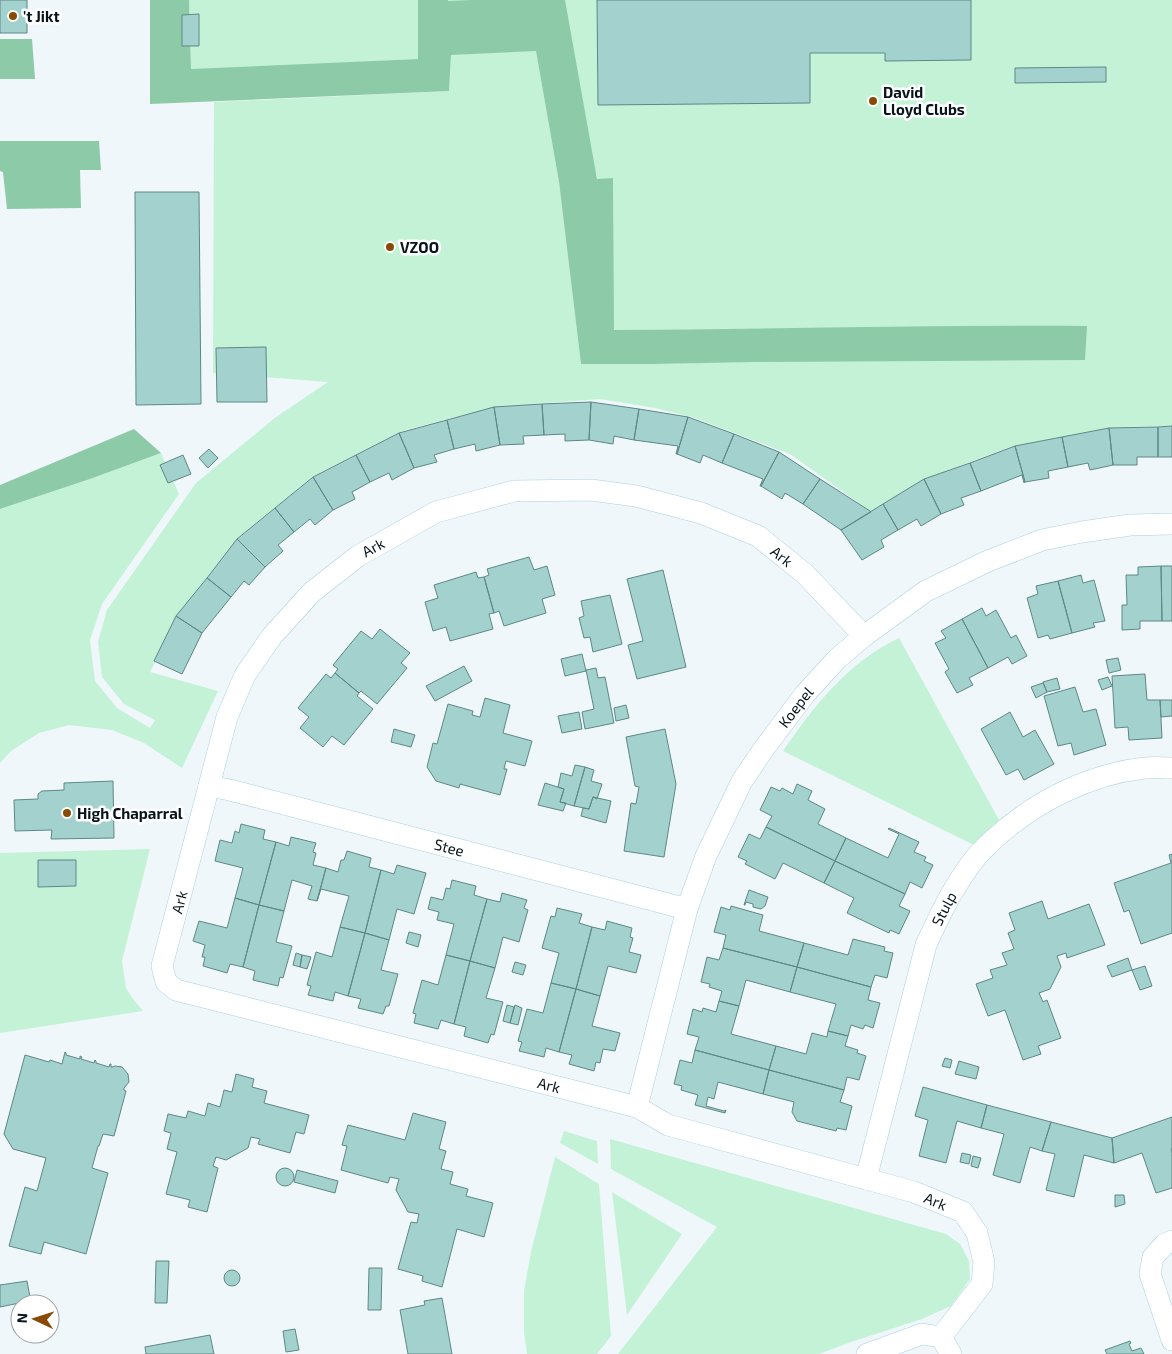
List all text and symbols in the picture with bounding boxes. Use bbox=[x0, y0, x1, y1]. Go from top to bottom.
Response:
place label: 't Jikt bbox=[23, 7, 60, 25]
marker: 't Jikt bbox=[7, 10, 19, 22]
place label: David Lloyd Clubs bbox=[883, 83, 965, 119]
marker: David Lloyd Clubs bbox=[867, 95, 879, 107]
place label: VZOO bbox=[400, 238, 439, 256]
marker: VZOO bbox=[384, 241, 396, 253]
street label: Ark bbox=[359, 533, 388, 560]
street label: Ark bbox=[767, 542, 797, 570]
street label: Koepel bbox=[774, 682, 817, 731]
place label: High Chaparral bbox=[77, 804, 183, 822]
marker: High Chaparral bbox=[61, 807, 73, 819]
street label: Stee bbox=[432, 835, 466, 860]
street label: Ark bbox=[167, 888, 191, 915]
street label: Stulp bbox=[927, 888, 960, 928]
street label: Ark bbox=[536, 1073, 563, 1096]
street label: Ark bbox=[922, 1188, 950, 1214]
north arrow bbox=[10, 1294, 60, 1344]
text: N bbox=[13, 1312, 30, 1324]

